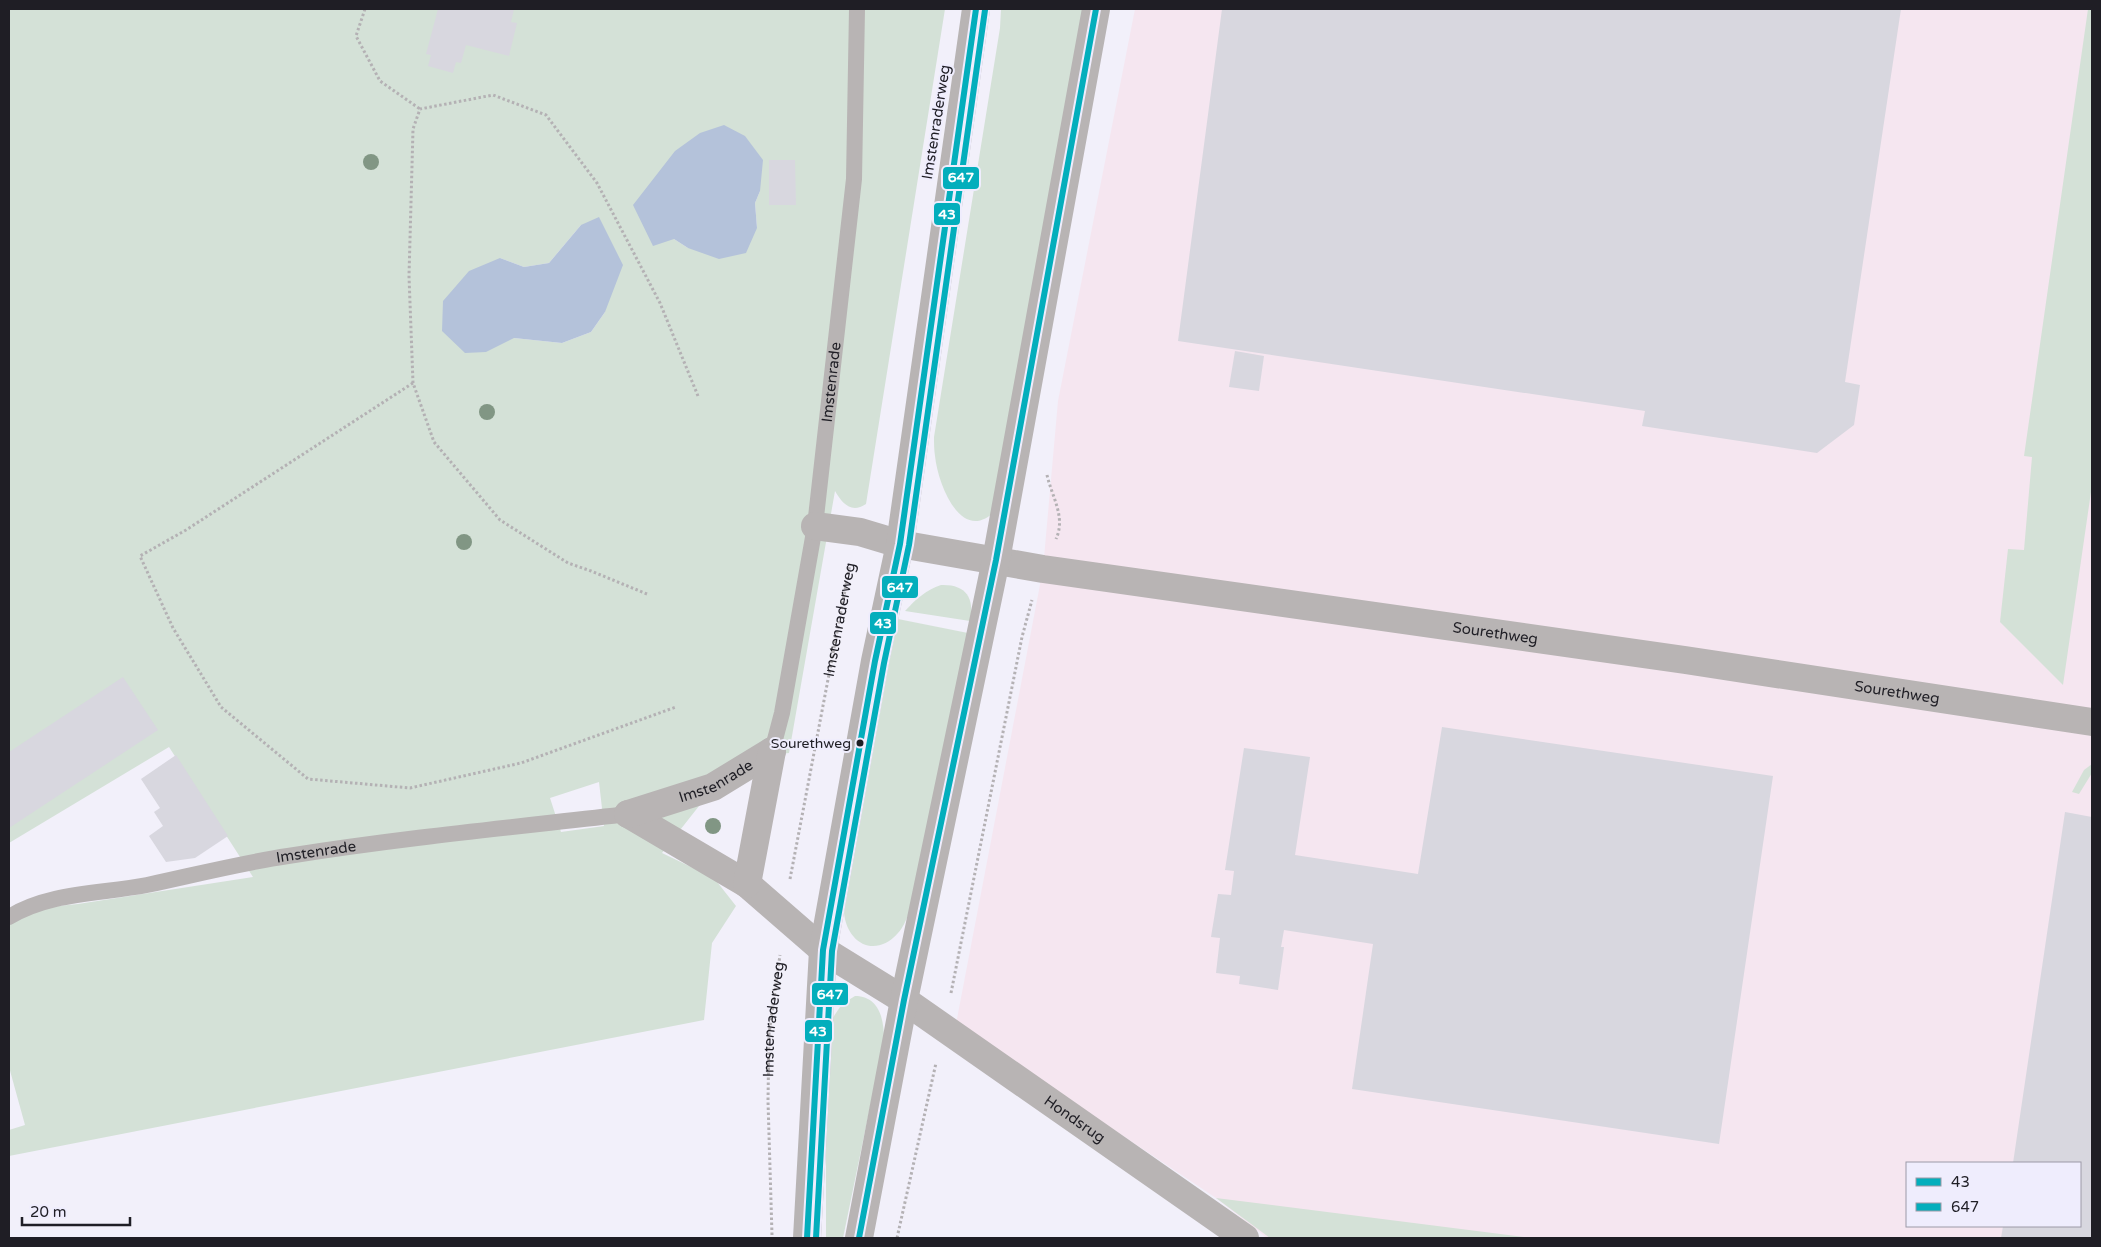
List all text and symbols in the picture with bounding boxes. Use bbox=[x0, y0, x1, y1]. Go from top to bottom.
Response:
street label: Imstenraderweg bbox=[918, 63, 954, 181]
line badge: 647 bbox=[942, 166, 980, 190]
text: 647 bbox=[948, 169, 974, 186]
line badge: 43 bbox=[933, 202, 961, 226]
text: 43 bbox=[938, 206, 956, 223]
street label: Imstenrade bbox=[818, 341, 845, 423]
street label: Imstenraderweg bbox=[820, 561, 859, 678]
line badge: 647 bbox=[881, 575, 919, 599]
text: 647 bbox=[887, 579, 913, 596]
line badge: 43 bbox=[869, 611, 897, 635]
text: 43 bbox=[874, 615, 892, 632]
street label: Sourethweg bbox=[1451, 618, 1539, 648]
street label: Sourethweg bbox=[1853, 677, 1941, 708]
place label: Sourethweg bbox=[771, 735, 851, 752]
marker: Sourethweg bbox=[855, 738, 865, 748]
street label: Imstenrade bbox=[677, 756, 756, 806]
street label: Imstenrade bbox=[275, 837, 357, 867]
street label: Imstenraderweg bbox=[759, 961, 788, 1077]
line badge: 647 bbox=[811, 982, 849, 1006]
text: 647 bbox=[817, 986, 843, 1003]
line badge: 43 bbox=[804, 1019, 833, 1043]
text: 43 bbox=[809, 1023, 827, 1040]
street label: Hondsrug bbox=[1041, 1092, 1109, 1147]
legend bbox=[1906, 1162, 2081, 1227]
text: 43 bbox=[1951, 1173, 1970, 1191]
scale bar bbox=[22, 1194, 130, 1226]
text: 647 bbox=[1951, 1198, 1979, 1216]
text: 20 m bbox=[30, 1203, 67, 1221]

